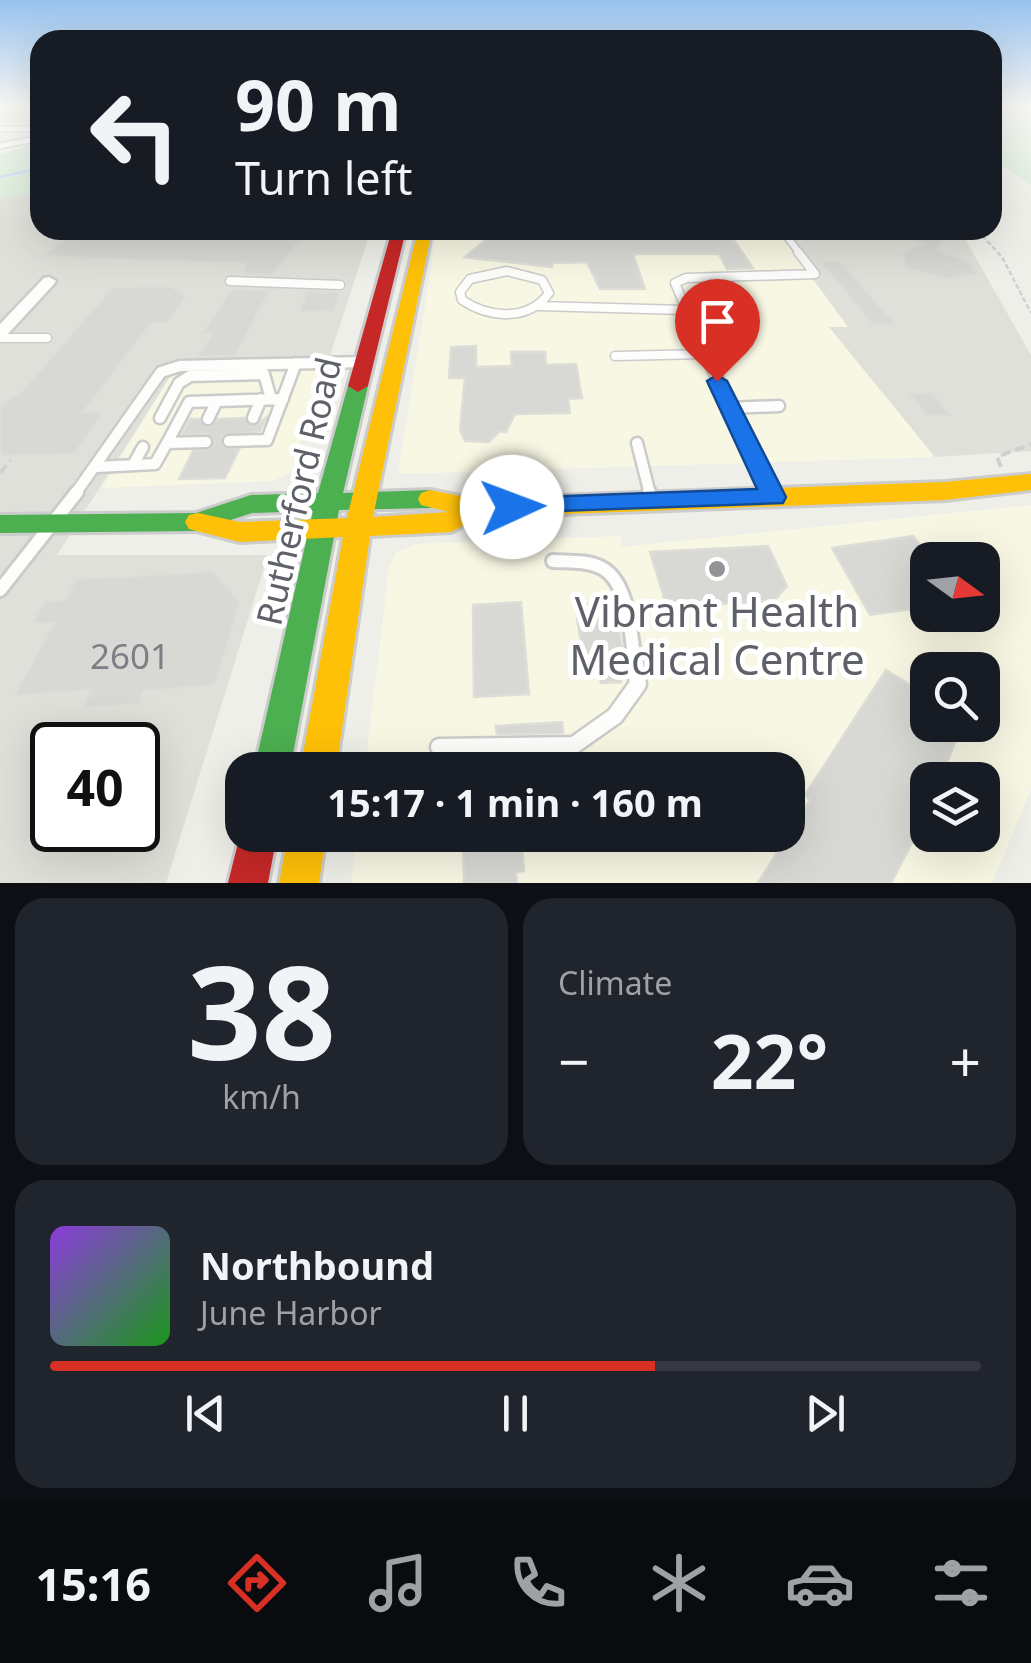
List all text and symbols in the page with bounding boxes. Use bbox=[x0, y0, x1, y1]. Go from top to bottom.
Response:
text: 90 m bbox=[235, 56, 402, 152]
icon: left bbox=[70, 70, 200, 200]
text: Turn left bbox=[235, 147, 412, 208]
pin bbox=[675, 279, 760, 382]
icon: arrive bbox=[690, 294, 745, 349]
street label: Rutherford Road bbox=[244, 352, 352, 630]
position arrow bbox=[460, 455, 564, 559]
north arrow bbox=[910, 542, 1000, 632]
map controls bbox=[910, 542, 1000, 852]
marker: Vibrant Health Medical Centre bbox=[706, 558, 728, 580]
place label: Vibrant Health Medical Centre bbox=[569, 582, 865, 687]
house number: 2601 bbox=[90, 632, 170, 679]
button: search bbox=[910, 652, 1000, 742]
speed limit sign: 40 bbox=[30, 722, 160, 852]
button: layers bbox=[910, 762, 1000, 852]
text: 15:17 · 1 min · 160 m bbox=[327, 776, 703, 828]
text: 38 bbox=[187, 921, 336, 1098]
text: Climate bbox=[558, 961, 672, 1004]
text: 22° bbox=[711, 1009, 828, 1111]
text: − bbox=[558, 1023, 589, 1098]
text: + bbox=[950, 1023, 981, 1098]
text: km/h bbox=[222, 1075, 301, 1118]
text: Northbound bbox=[200, 1239, 434, 1291]
text: June Harbor bbox=[200, 1291, 382, 1334]
icon: previous bbox=[178, 1386, 233, 1441]
icon: pause bbox=[488, 1386, 543, 1441]
icon: next bbox=[798, 1386, 853, 1441]
icon: directions bbox=[222, 1548, 292, 1618]
icon: music bbox=[363, 1548, 433, 1618]
icon: phone bbox=[503, 1548, 573, 1618]
icon: climate bbox=[644, 1548, 714, 1618]
icon: car bbox=[785, 1548, 855, 1618]
icon: filters bbox=[926, 1548, 996, 1618]
text: 15:16 bbox=[35, 1553, 151, 1614]

